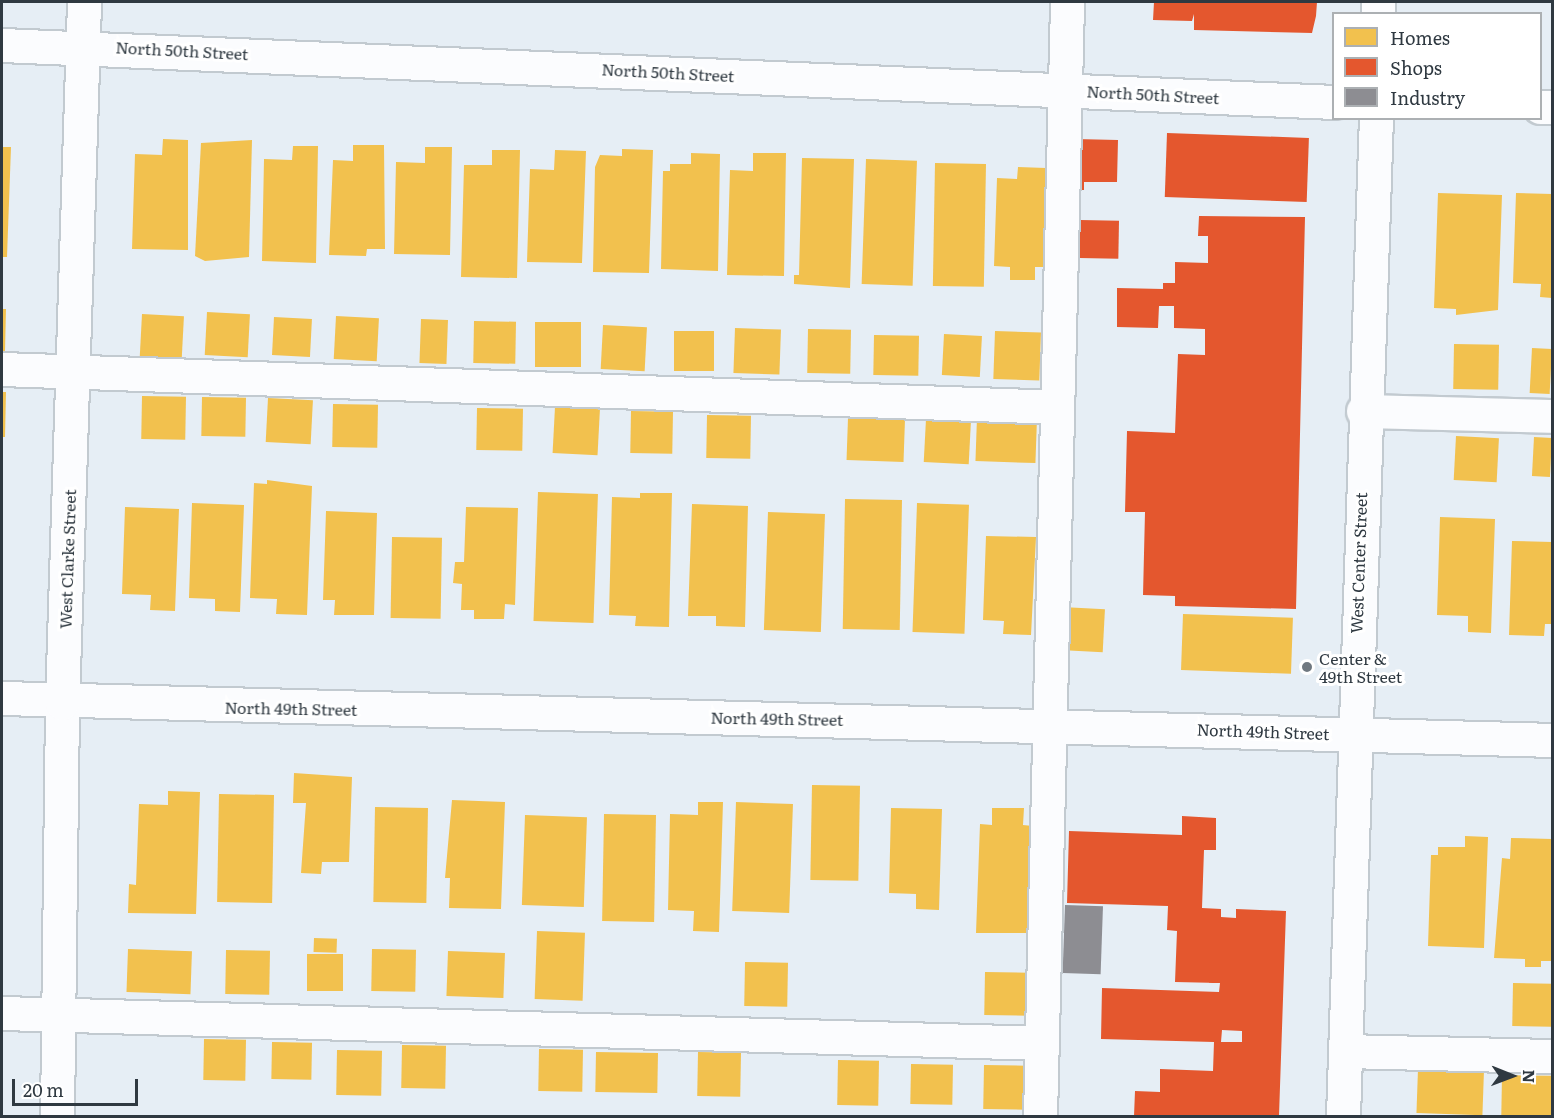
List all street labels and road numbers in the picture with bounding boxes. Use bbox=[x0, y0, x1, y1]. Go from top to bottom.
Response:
street label: North 50th Street bbox=[115, 37, 249, 63]
street label: North 50th Street bbox=[601, 59, 735, 85]
street label: North 50th Street bbox=[1086, 81, 1220, 107]
street label: West Clarke Street bbox=[55, 489, 79, 629]
street label: West Center Street bbox=[1346, 492, 1370, 634]
street label: North 49th Street bbox=[224, 697, 358, 719]
street label: North 49th Street bbox=[710, 707, 844, 729]
street label: North 49th Street bbox=[1196, 719, 1330, 743]

